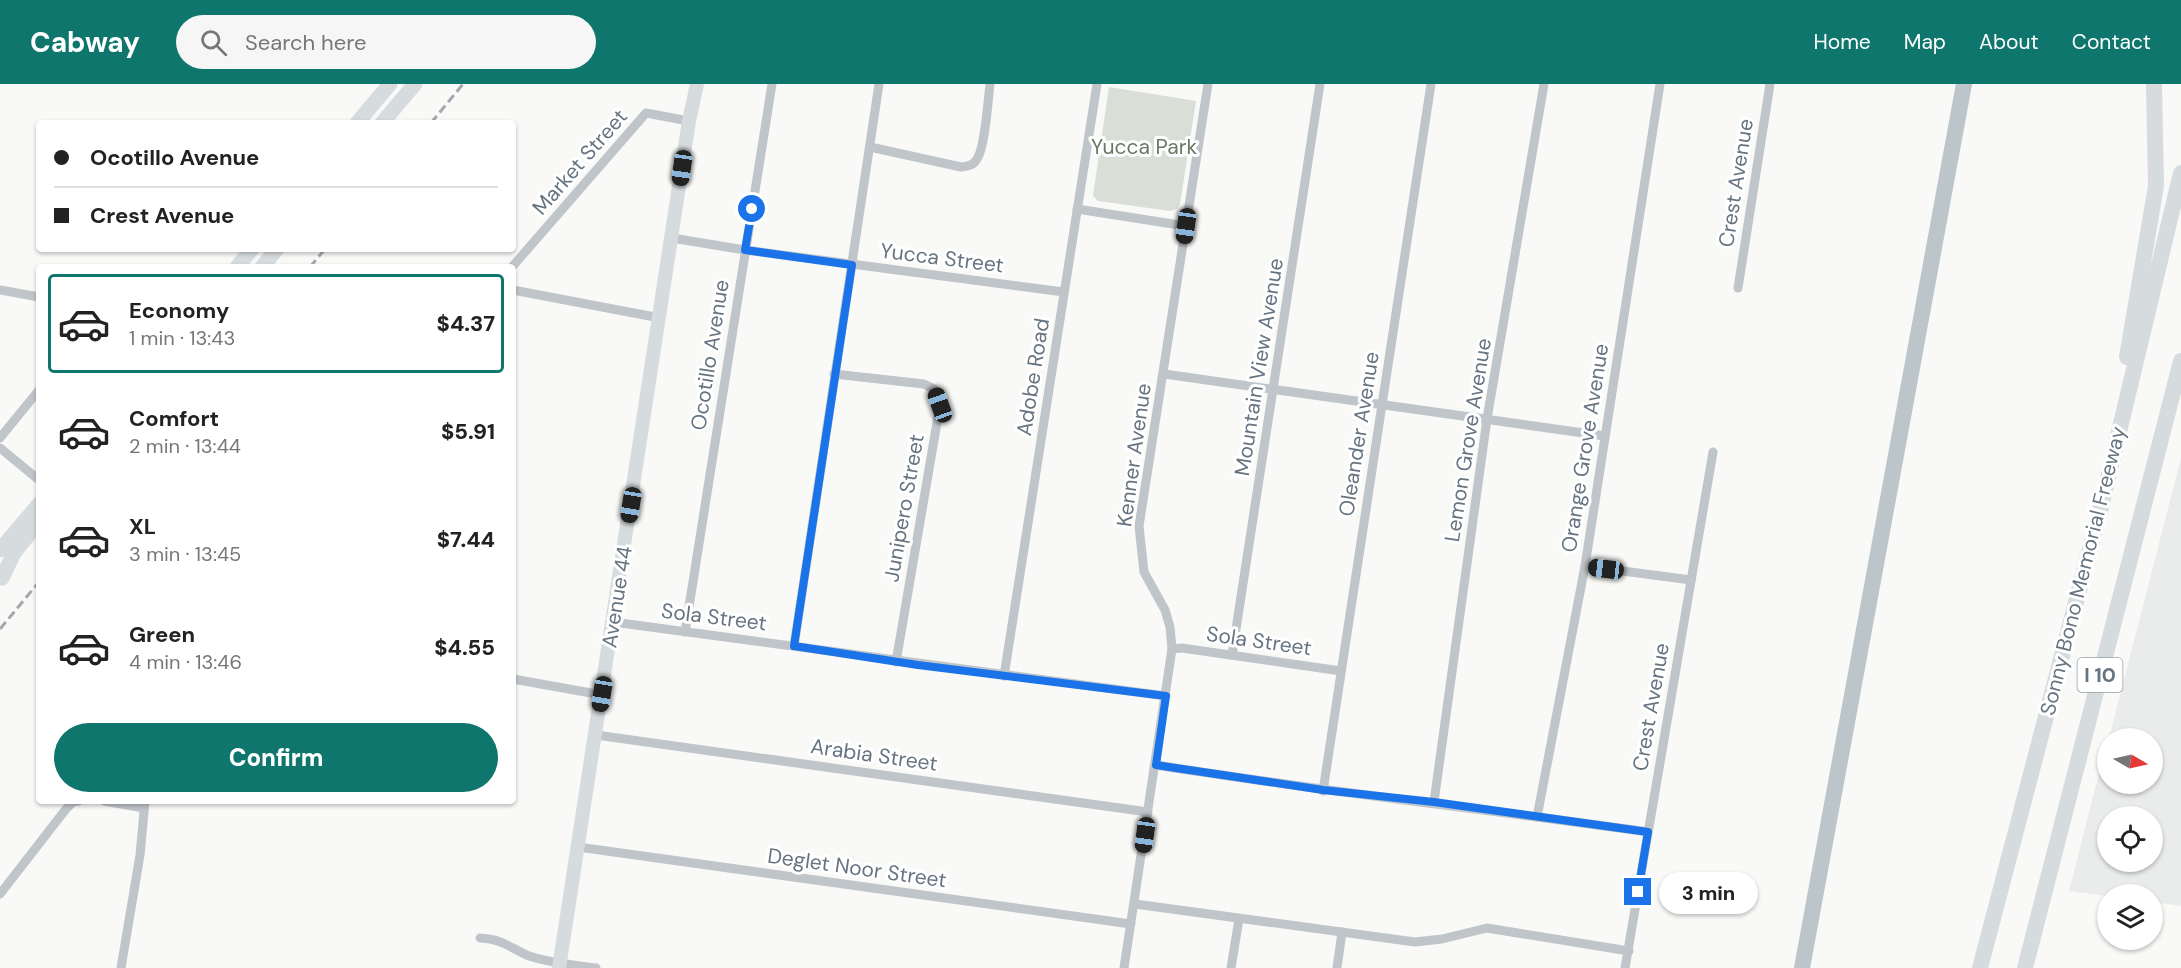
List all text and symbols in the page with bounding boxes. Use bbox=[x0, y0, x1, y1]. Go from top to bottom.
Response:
search box bbox=[176, 15, 596, 69]
text: Cabway bbox=[30, 24, 140, 61]
icon: search bbox=[197, 26, 230, 59]
text: Search here bbox=[245, 28, 366, 57]
text: Home bbox=[1813, 28, 1871, 56]
text: Map bbox=[1904, 28, 1946, 56]
text: About bbox=[1979, 28, 2039, 56]
text: Contact bbox=[2072, 28, 2151, 56]
street label: Market Street bbox=[526, 103, 634, 221]
street label: Crest Avenue bbox=[1712, 117, 1760, 249]
park label: Yucca Park bbox=[1091, 133, 1197, 161]
text: Ocotillo Avenue bbox=[90, 143, 259, 172]
car bbox=[671, 149, 693, 187]
route start bbox=[738, 195, 765, 222]
text: Crest Avenue bbox=[90, 201, 234, 230]
car bbox=[1175, 207, 1197, 245]
street label: Yucca Street bbox=[879, 237, 1005, 279]
street label: Mountain View Avenue bbox=[1228, 256, 1290, 478]
street label: Ocotillo Avenue bbox=[684, 278, 736, 432]
text: Economy bbox=[129, 296, 229, 325]
icon: car bbox=[57, 297, 111, 351]
text: $4.37 bbox=[437, 309, 495, 338]
street label: Adobe Road bbox=[1010, 316, 1056, 438]
text: 1 min · 13:43 bbox=[129, 325, 235, 351]
street label: Lemon Grove Avenue bbox=[1438, 336, 1498, 544]
street label: Orange Grove Avenue bbox=[1555, 342, 1615, 554]
street label: Oleander Avenue bbox=[1332, 350, 1386, 518]
street label: Kenner Avenue bbox=[1110, 382, 1158, 528]
car bbox=[925, 385, 955, 425]
text: Comfort bbox=[129, 404, 219, 433]
icon: car bbox=[57, 405, 111, 459]
text: $5.91 bbox=[441, 417, 495, 446]
street label: Sonny Bono Memorial Freeway bbox=[2034, 423, 2133, 718]
street label: Junipero Street bbox=[877, 432, 931, 584]
text: 2 min · 13:44 bbox=[129, 433, 241, 459]
car bbox=[619, 486, 643, 524]
text: XL bbox=[129, 512, 156, 541]
icon: car bbox=[57, 513, 111, 567]
text: $7.44 bbox=[437, 525, 495, 554]
text: 3 min · 13:45 bbox=[129, 541, 241, 567]
street label: Avenue 44 bbox=[595, 544, 639, 650]
car bbox=[1587, 558, 1625, 580]
street label: Sola Street bbox=[660, 597, 768, 637]
text: Green bbox=[129, 620, 195, 649]
street label: Sola Street bbox=[1205, 620, 1313, 662]
icon: car bbox=[57, 621, 111, 675]
text: $4.55 bbox=[434, 633, 495, 662]
street label: Crest Avenue bbox=[1626, 641, 1676, 773]
text: 4 min · 13:46 bbox=[129, 649, 242, 675]
road number: I 10 bbox=[2078, 658, 2122, 692]
car bbox=[590, 675, 614, 713]
button: Confirm bbox=[54, 723, 498, 792]
north arrow bbox=[2097, 728, 2163, 794]
map controls bbox=[2097, 728, 2163, 950]
street label: Arabia Street bbox=[809, 732, 939, 778]
button: locate bbox=[2097, 806, 2163, 872]
car bbox=[1134, 816, 1156, 854]
street label: Deglet Noor Street bbox=[766, 842, 948, 894]
callout: 3 min bbox=[1659, 871, 1758, 913]
route end bbox=[1624, 878, 1651, 905]
text: 3 min bbox=[1682, 880, 1735, 906]
button: layers bbox=[2097, 884, 2163, 950]

